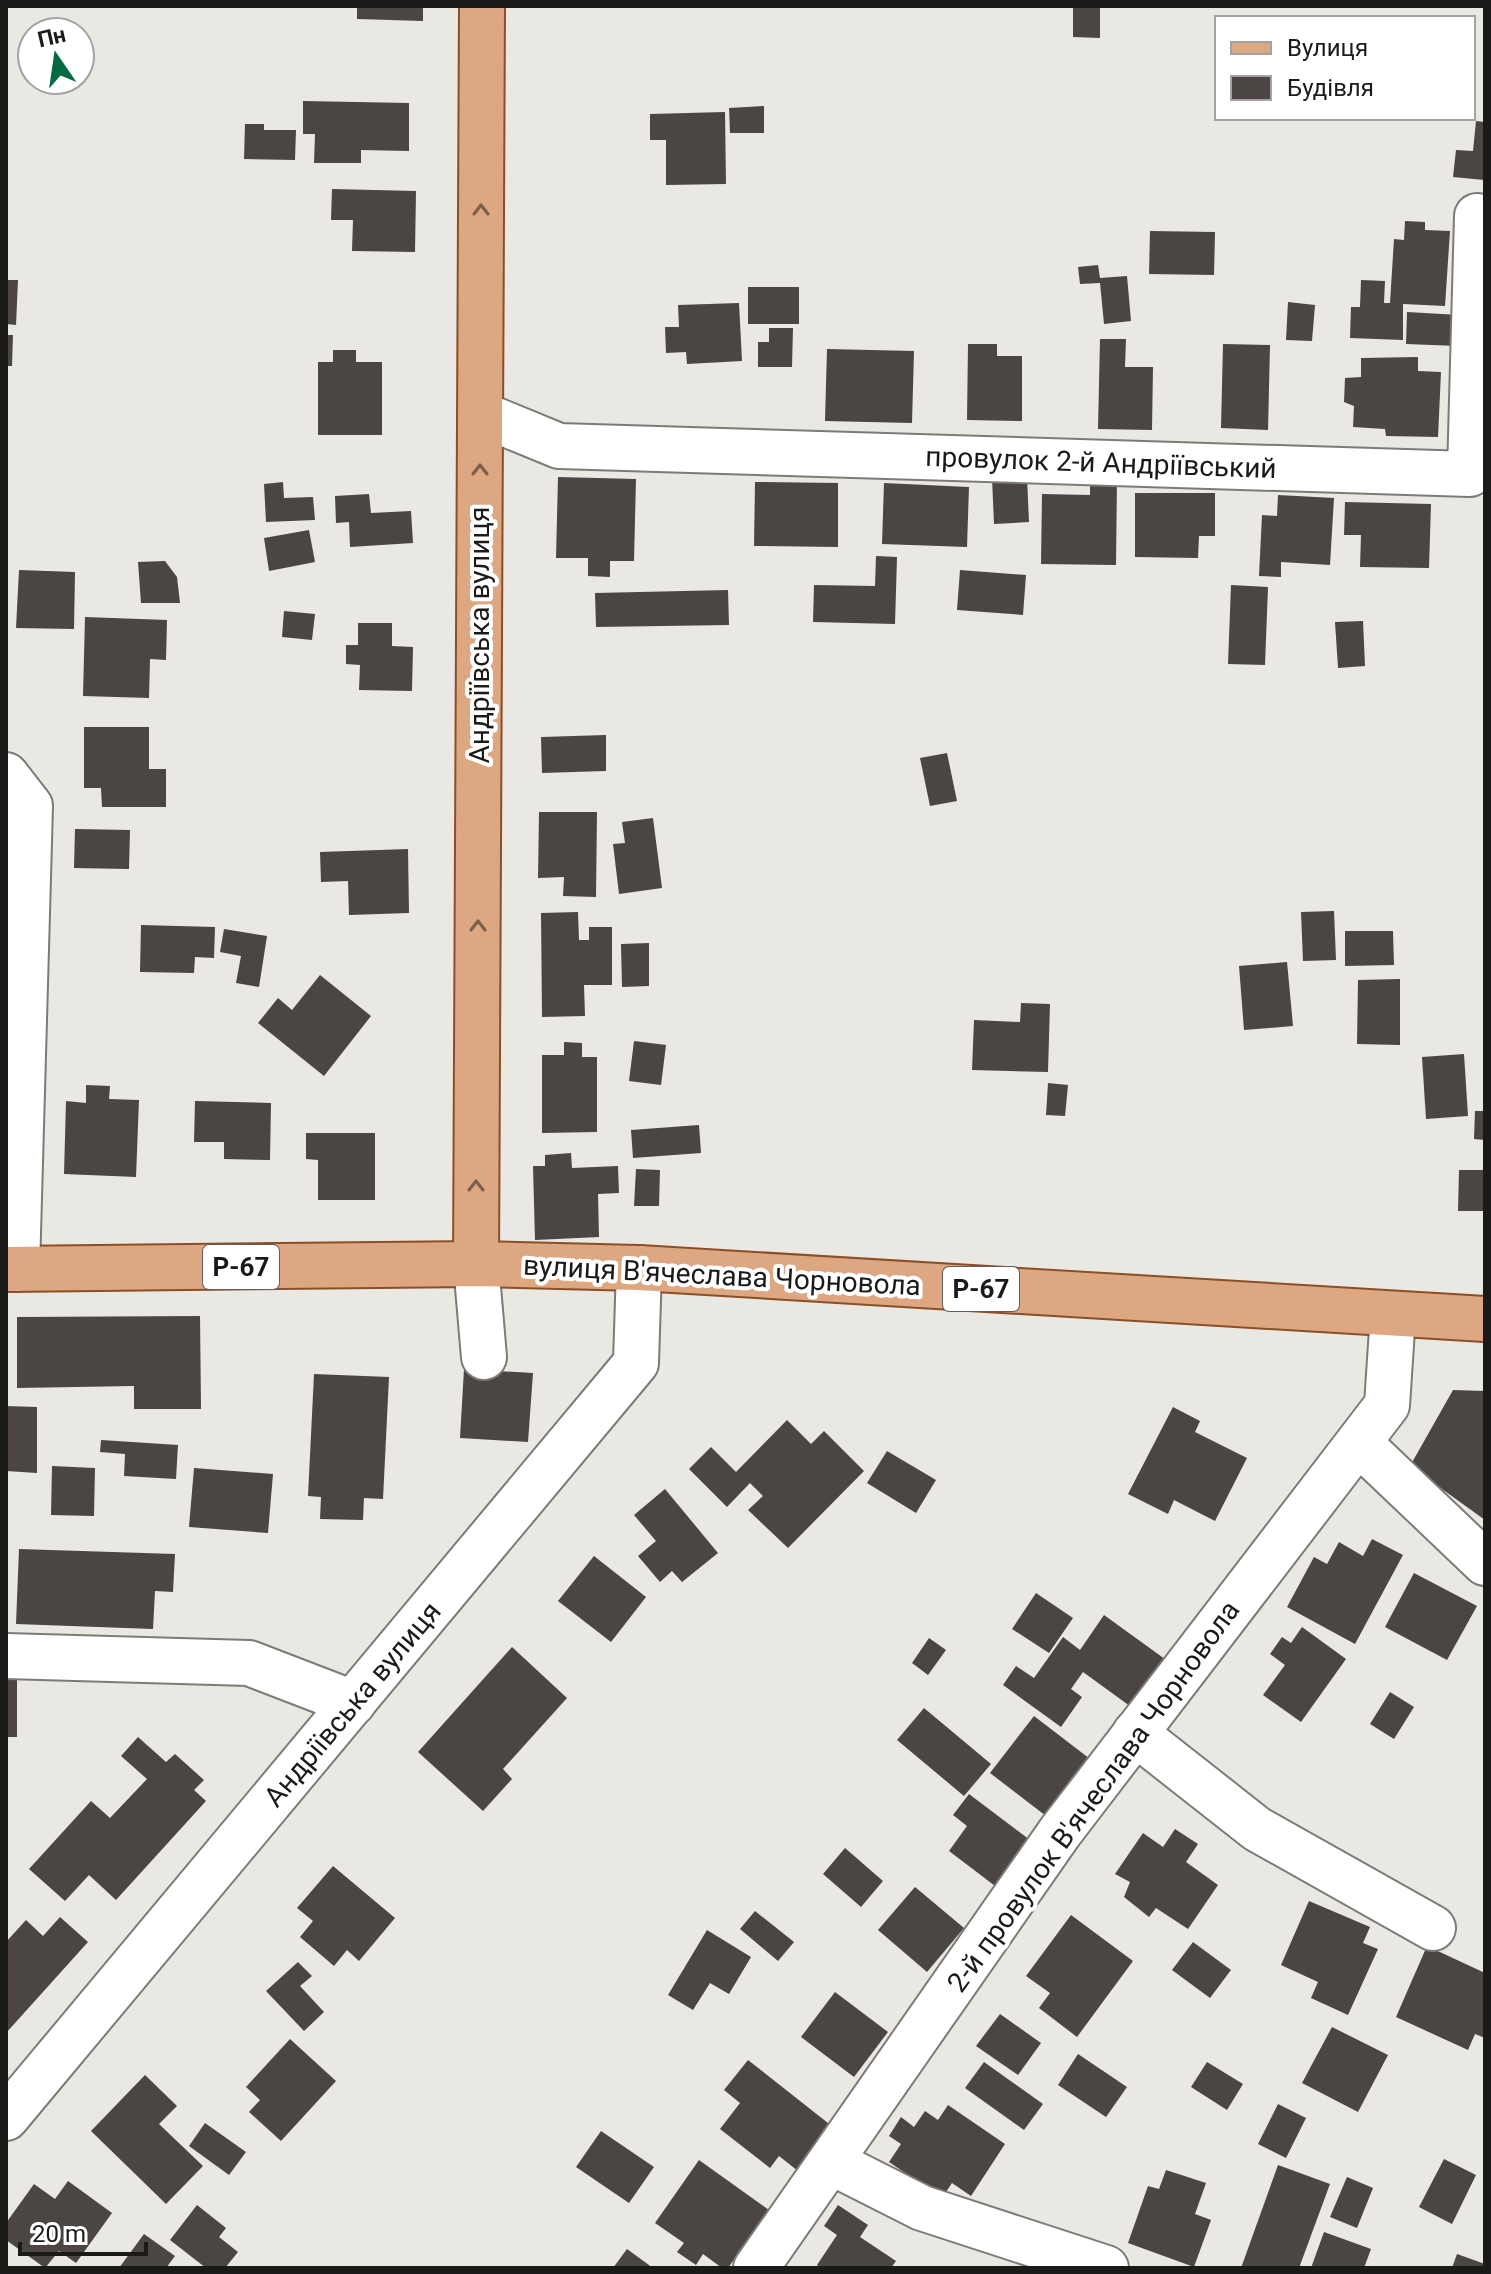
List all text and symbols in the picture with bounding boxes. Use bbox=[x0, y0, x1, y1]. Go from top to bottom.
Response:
north arrow bbox=[16, 16, 96, 96]
legend bbox=[1215, 16, 1475, 120]
text: Пн bbox=[35, 22, 68, 52]
text: Вулиця bbox=[1287, 34, 1368, 62]
text: Будівля bbox=[1287, 74, 1374, 102]
one-way arrow bbox=[472, 203, 490, 216]
street label: провулок 2-й Андріївський bbox=[925, 440, 1277, 485]
one-way arrow bbox=[472, 463, 489, 476]
street label: Андріївська вулиця bbox=[463, 507, 496, 763]
one-way arrow bbox=[469, 919, 487, 932]
one-way arrow bbox=[467, 1179, 485, 1192]
road number: Р-67 bbox=[203, 1245, 279, 1289]
street label: вулиця В'ячеслава Чорновола bbox=[522, 1249, 922, 1302]
road number: Р-67 bbox=[943, 1267, 1019, 1311]
street label: 2-й провулок В'ячеслава Чорновола bbox=[940, 1594, 1246, 1998]
street label: Андріївська вулиця bbox=[257, 1595, 448, 1813]
scale bar bbox=[20, 2206, 146, 2256]
text: 20 m bbox=[32, 2220, 86, 2248]

